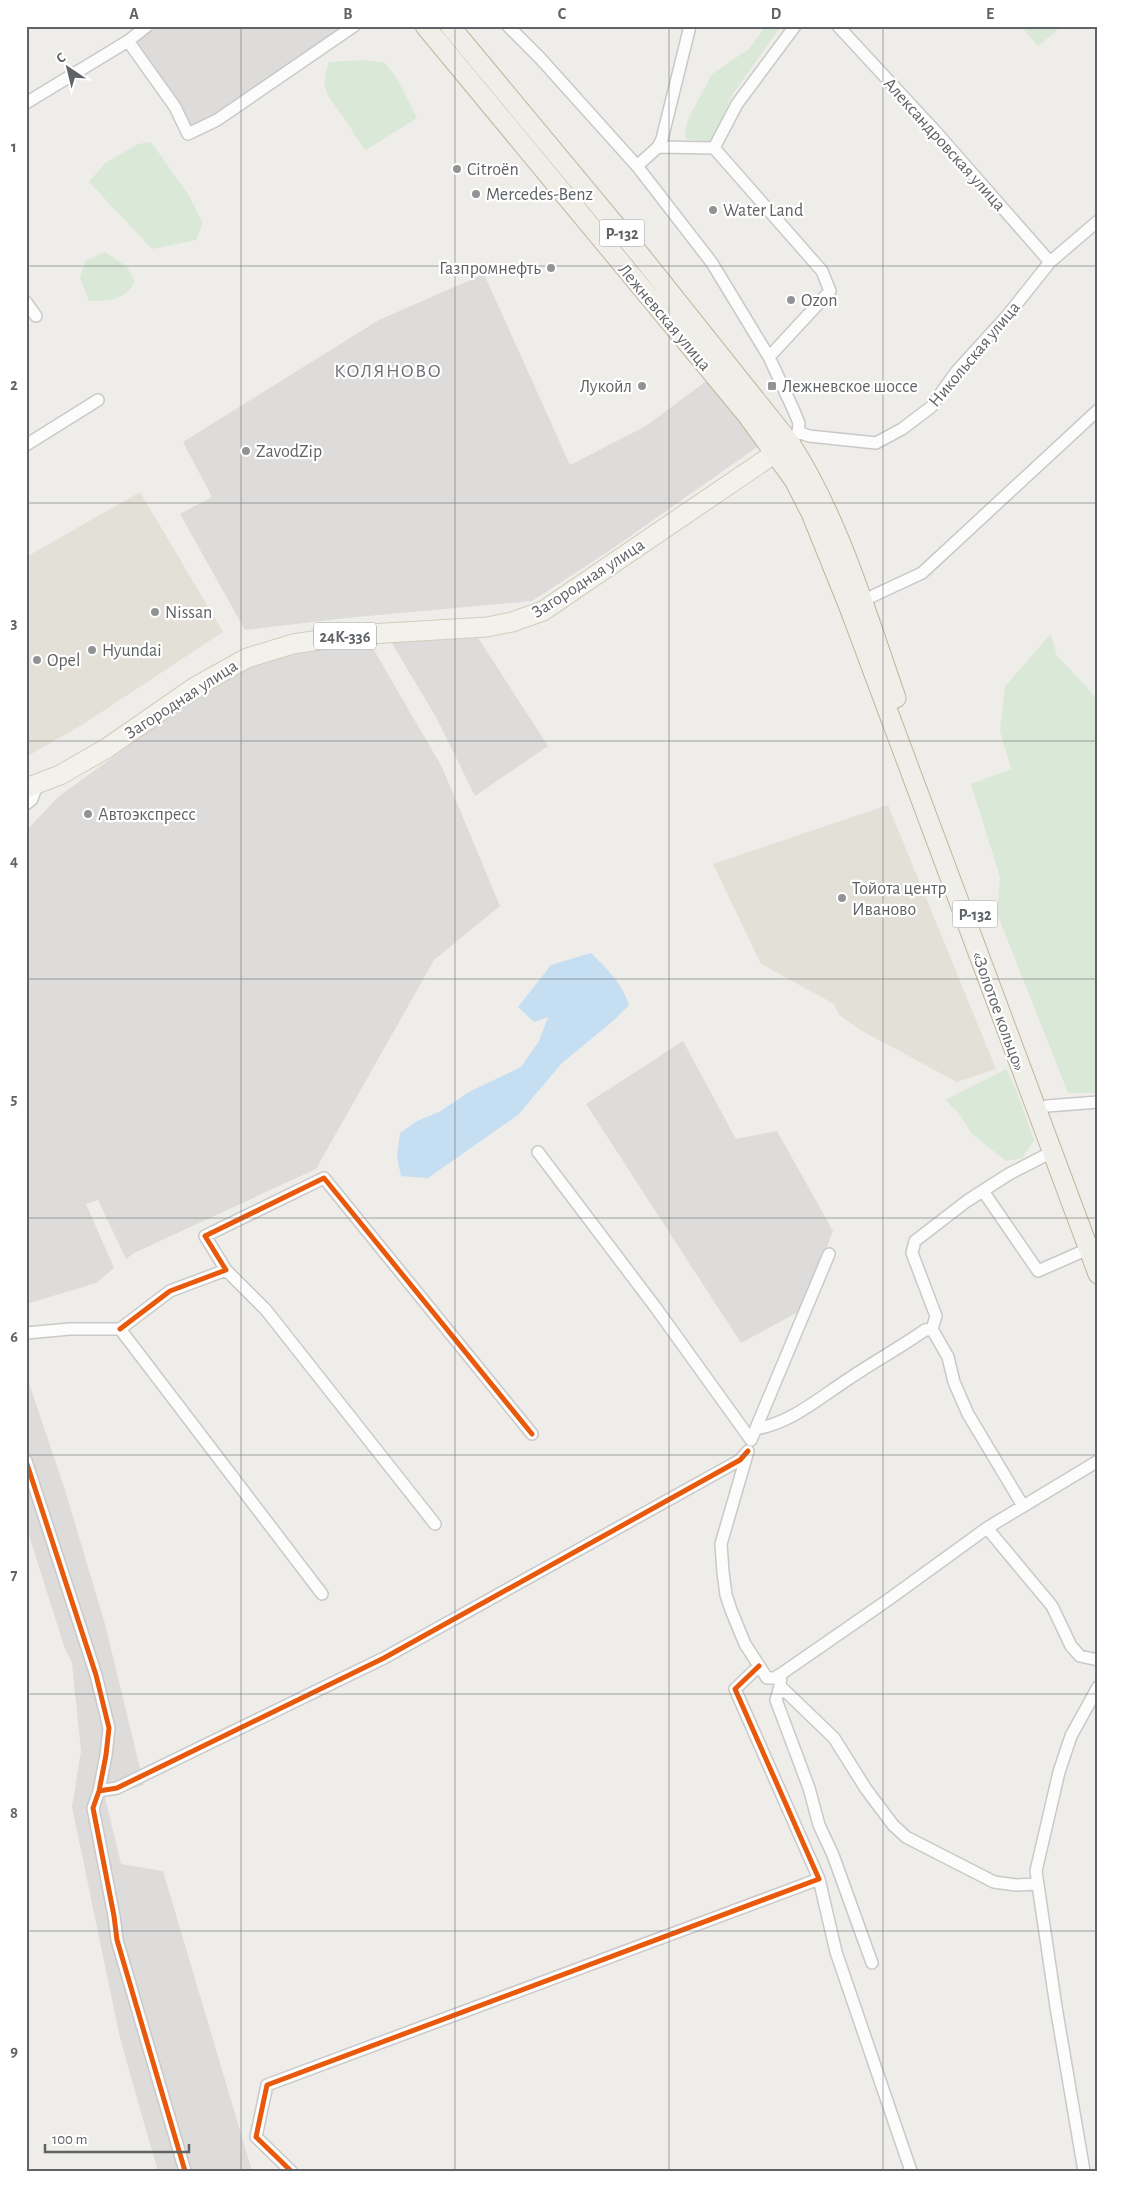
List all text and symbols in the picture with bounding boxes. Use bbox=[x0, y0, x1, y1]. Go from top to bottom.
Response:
text: A bbox=[129, 6, 139, 22]
text: B bbox=[343, 6, 353, 22]
text: C bbox=[558, 6, 567, 22]
text: D bbox=[771, 6, 782, 22]
text: E bbox=[986, 6, 994, 22]
north arrow bbox=[42, 42, 92, 92]
text: С bbox=[54, 50, 69, 66]
street label: Александровская улица bbox=[880, 75, 1009, 215]
text: 1 bbox=[11, 139, 17, 155]
place label: Citroën bbox=[467, 161, 519, 179]
marker: Citroën bbox=[451, 163, 463, 175]
place label: Mercedes-Benz bbox=[486, 186, 593, 204]
marker: Mercedes-Benz bbox=[470, 188, 482, 200]
place label: Water Land bbox=[723, 202, 803, 220]
marker: Water Land bbox=[707, 204, 719, 216]
road number: Р-132 bbox=[600, 220, 644, 247]
place label: Газпромнефть bbox=[439, 260, 541, 278]
street label: Лежневская улица bbox=[614, 261, 714, 375]
marker: Газпромнефть bbox=[545, 262, 557, 274]
place label: Ozon bbox=[801, 292, 838, 310]
marker: Ozon bbox=[785, 294, 797, 306]
street label: Никольская улица bbox=[926, 298, 1024, 411]
district label: КОЛЯНОВО bbox=[334, 361, 442, 381]
text: 2 bbox=[10, 377, 18, 393]
place label: Лукойл bbox=[580, 378, 632, 396]
place label: Лежневское шоссе bbox=[782, 378, 918, 396]
marker: Лукойл bbox=[636, 380, 648, 392]
marker: Лежневское шоссе bbox=[766, 380, 778, 392]
place label: ZavodZip bbox=[256, 443, 322, 461]
marker: ZavodZip bbox=[240, 445, 252, 457]
street label: Загородная улица bbox=[529, 536, 648, 622]
place label: Nissan bbox=[165, 604, 212, 622]
marker: Nissan bbox=[149, 606, 161, 618]
text: 3 bbox=[11, 615, 18, 631]
road number: 24К-336 bbox=[314, 622, 376, 650]
place label: Hyundai bbox=[102, 642, 162, 660]
marker: Hyundai bbox=[86, 644, 98, 656]
place label: Opel bbox=[47, 652, 80, 670]
marker: Opel bbox=[31, 654, 43, 666]
street label: Загородная улица bbox=[122, 657, 241, 743]
place label: Автоэкспресс bbox=[98, 806, 196, 824]
marker: Автоэкспресс bbox=[82, 808, 94, 820]
text: 4 bbox=[10, 853, 18, 869]
place label: Тойота центр Иваново bbox=[852, 880, 947, 919]
marker: Тойота центр Иваново bbox=[836, 892, 848, 904]
road number: Р-132 bbox=[952, 901, 998, 928]
street label: «Золотое кольцо» bbox=[968, 949, 1028, 1074]
text: 5 bbox=[11, 1091, 18, 1107]
text: 6 bbox=[10, 1329, 18, 1345]
text: 7 bbox=[11, 1567, 18, 1583]
text: 8 bbox=[10, 1805, 18, 1821]
text: 9 bbox=[10, 2043, 18, 2059]
scale bar bbox=[45, 2122, 189, 2154]
text: 100 m bbox=[52, 2132, 87, 2147]

